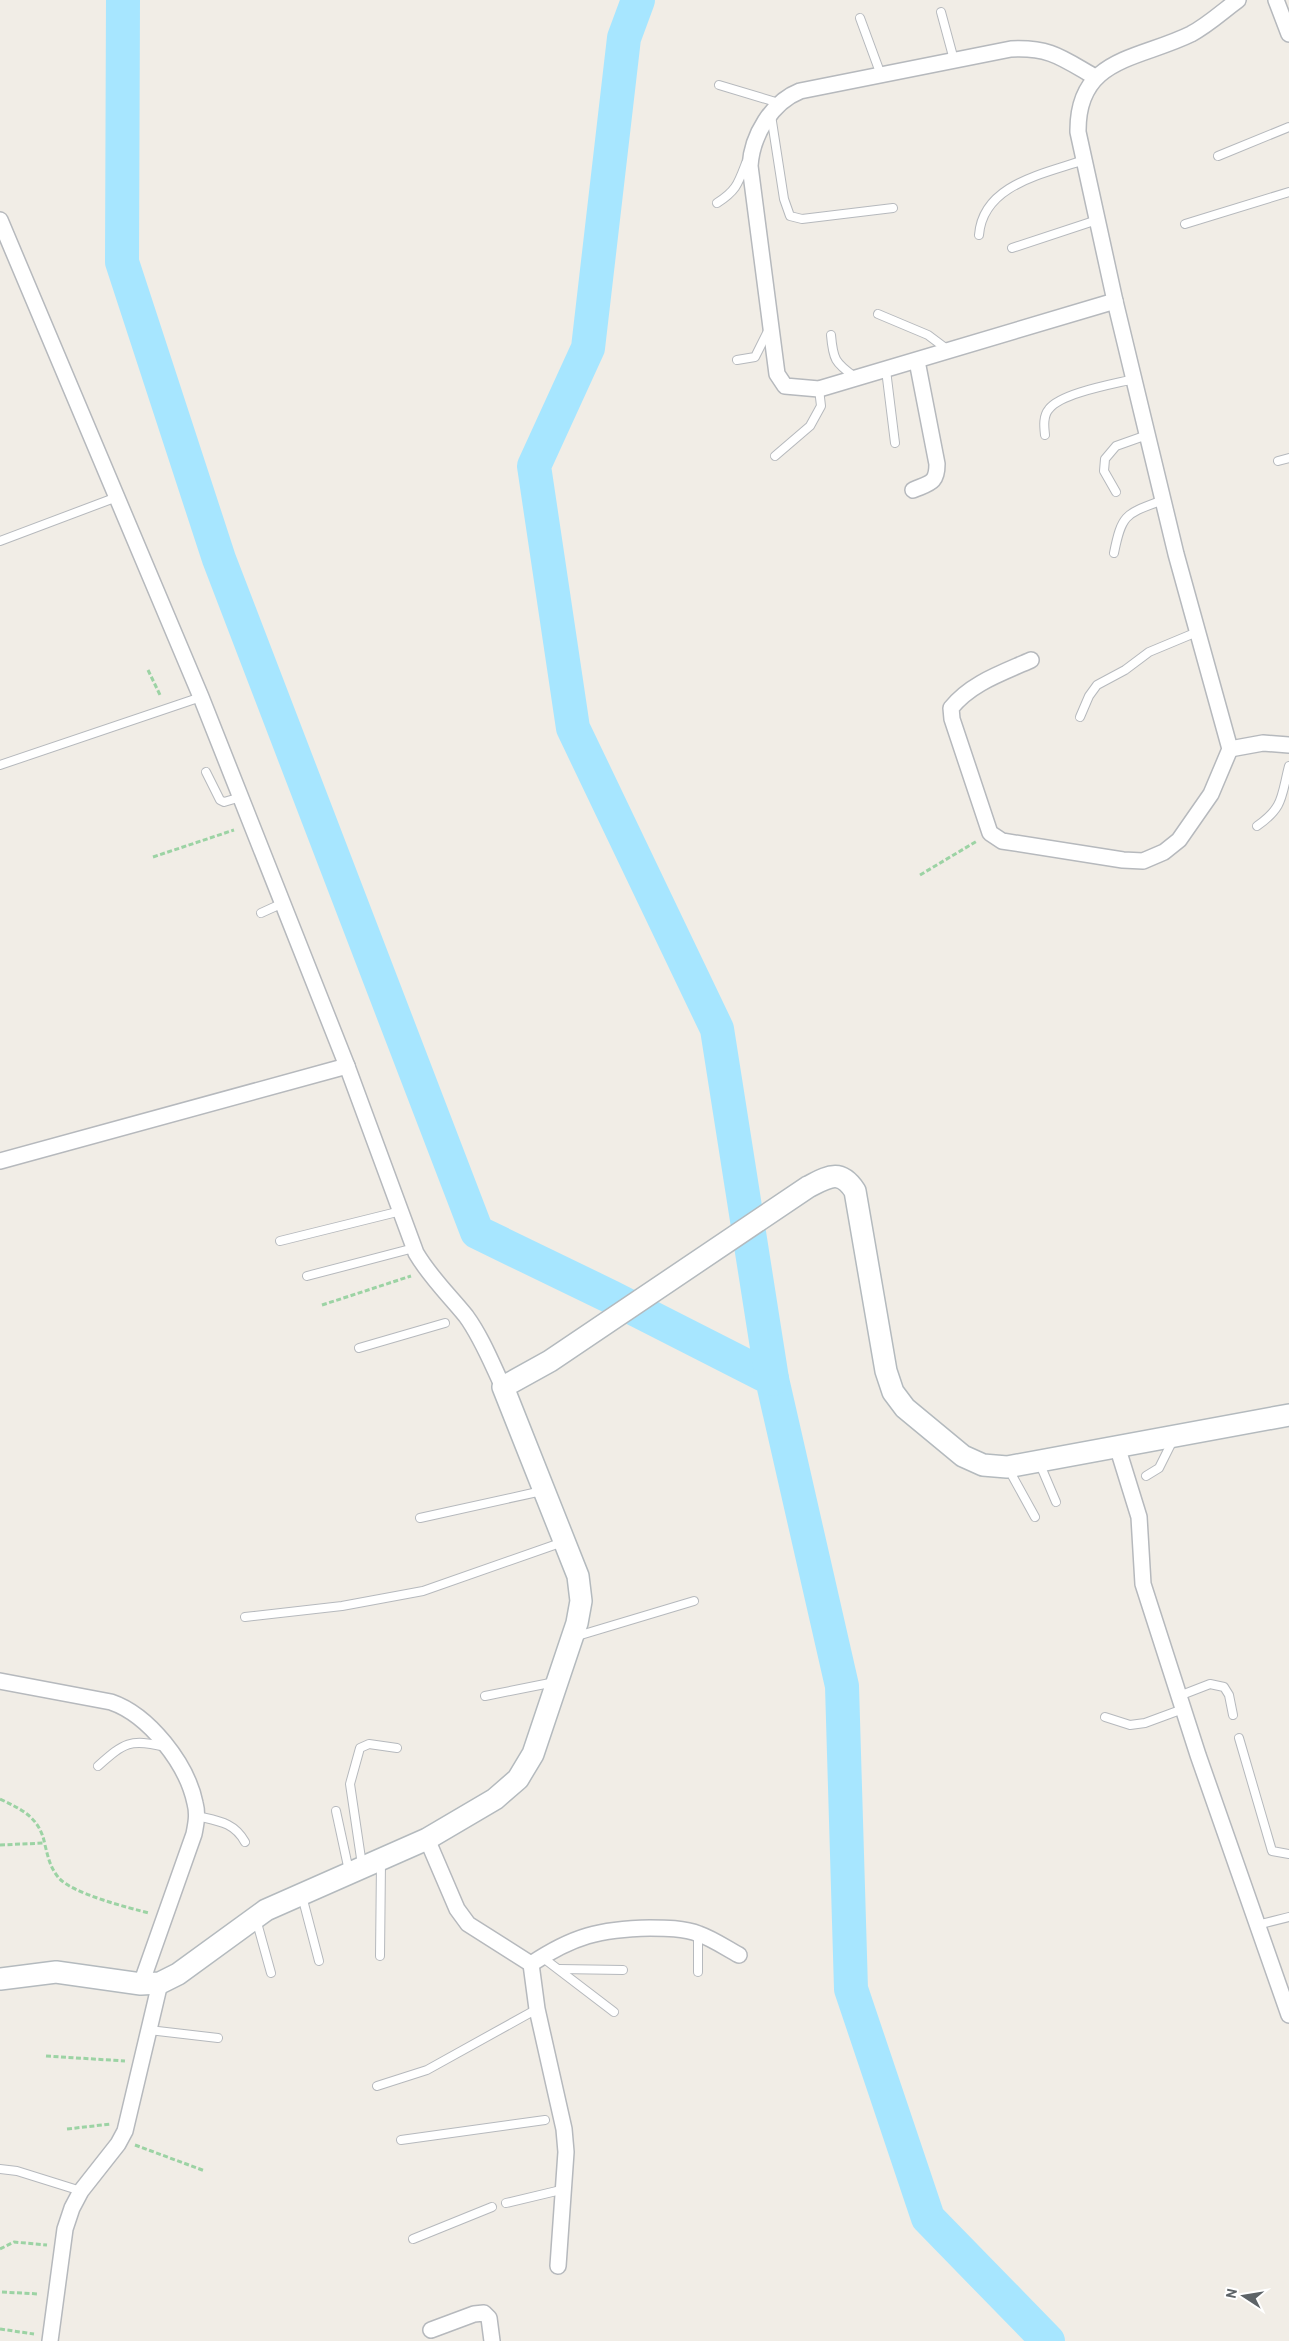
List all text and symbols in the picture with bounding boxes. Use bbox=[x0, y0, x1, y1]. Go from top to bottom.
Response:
north arrow bbox=[1219, 2271, 1269, 2321]
text: N bbox=[1222, 2287, 1240, 2300]

